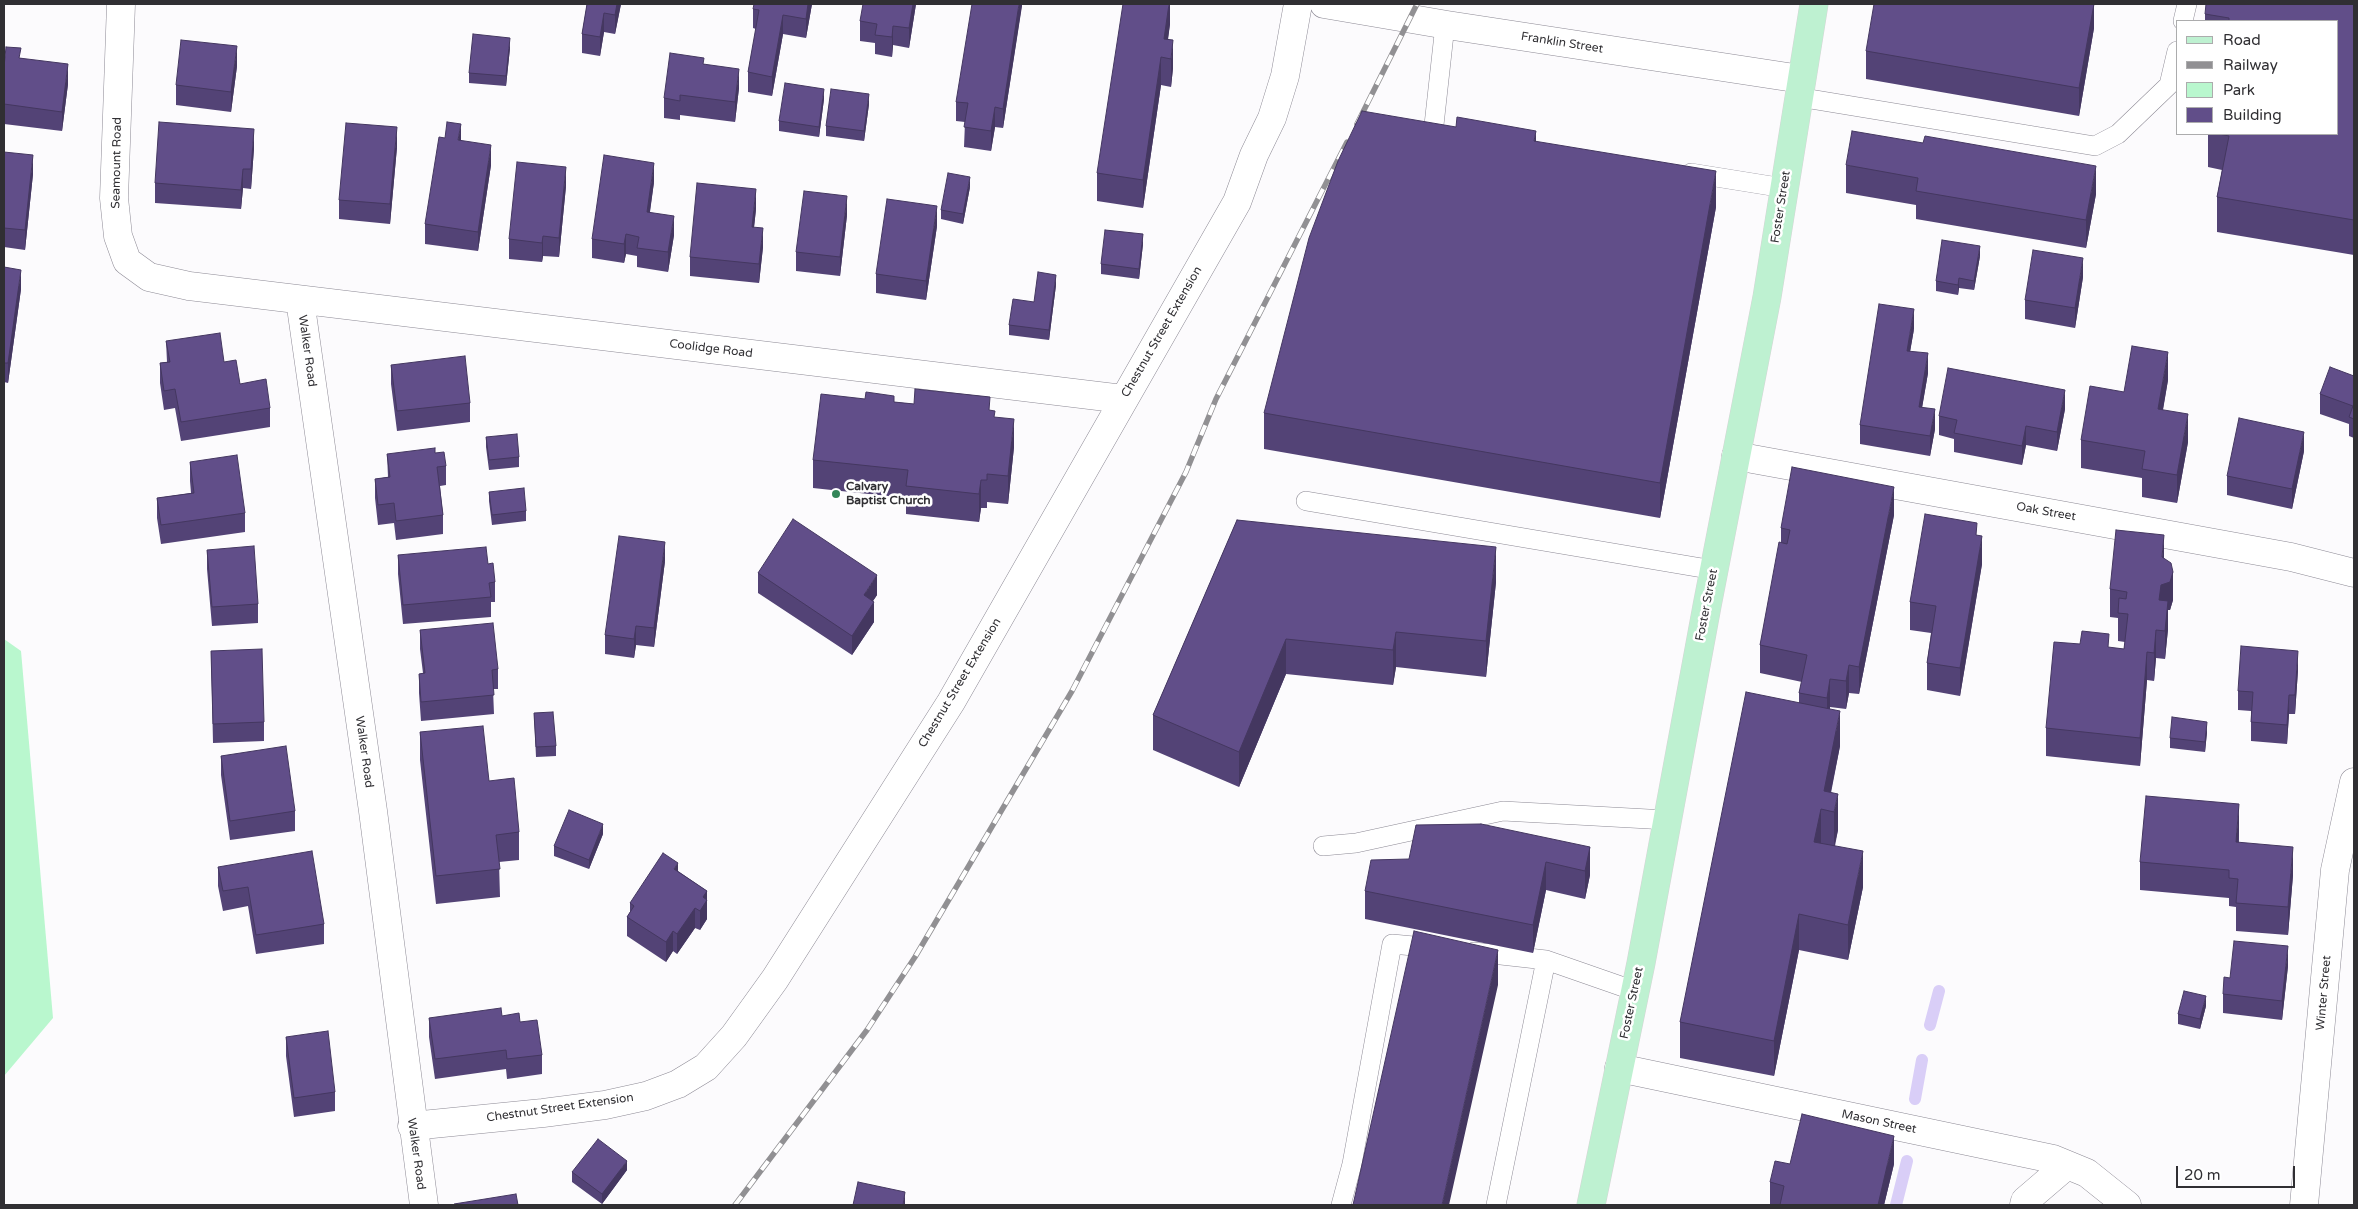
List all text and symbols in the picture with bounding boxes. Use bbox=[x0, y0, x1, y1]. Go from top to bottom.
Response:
legend bbox=[2176, 20, 2338, 135]
street label: Franklin Street bbox=[1520, 29, 1604, 57]
text: Road bbox=[2223, 31, 2261, 49]
text: Railway bbox=[2223, 56, 2278, 74]
text: Park bbox=[2223, 81, 2255, 99]
text: Building bbox=[2223, 106, 2282, 124]
street label: Seamount Road bbox=[109, 117, 125, 209]
street label: Foster Street bbox=[1768, 170, 1794, 244]
street label: Chestnut Street Extension bbox=[1119, 264, 1205, 400]
street label: Walker Road bbox=[295, 314, 319, 388]
street label: Coolidge Road bbox=[668, 337, 754, 361]
place label: Calvary Baptist Church bbox=[846, 480, 931, 508]
marker: Calvary Baptist Church bbox=[830, 488, 842, 500]
street label: Oak Street bbox=[2015, 500, 2077, 524]
street label: Foster Street bbox=[1693, 568, 1721, 642]
street label: Chestnut Street Extension bbox=[916, 616, 1004, 750]
street label: Walker Road bbox=[352, 715, 376, 789]
street label: Winter Street bbox=[2314, 955, 2334, 1031]
street label: Foster Street bbox=[1617, 966, 1647, 1040]
street label: Chestnut Street Extension bbox=[485, 1091, 635, 1125]
street label: Mason Street bbox=[1840, 1107, 1918, 1137]
street label: Walker Road bbox=[404, 1117, 428, 1191]
scale bar bbox=[2178, 1156, 2297, 1188]
text: 20 m bbox=[2184, 1166, 2221, 1184]

